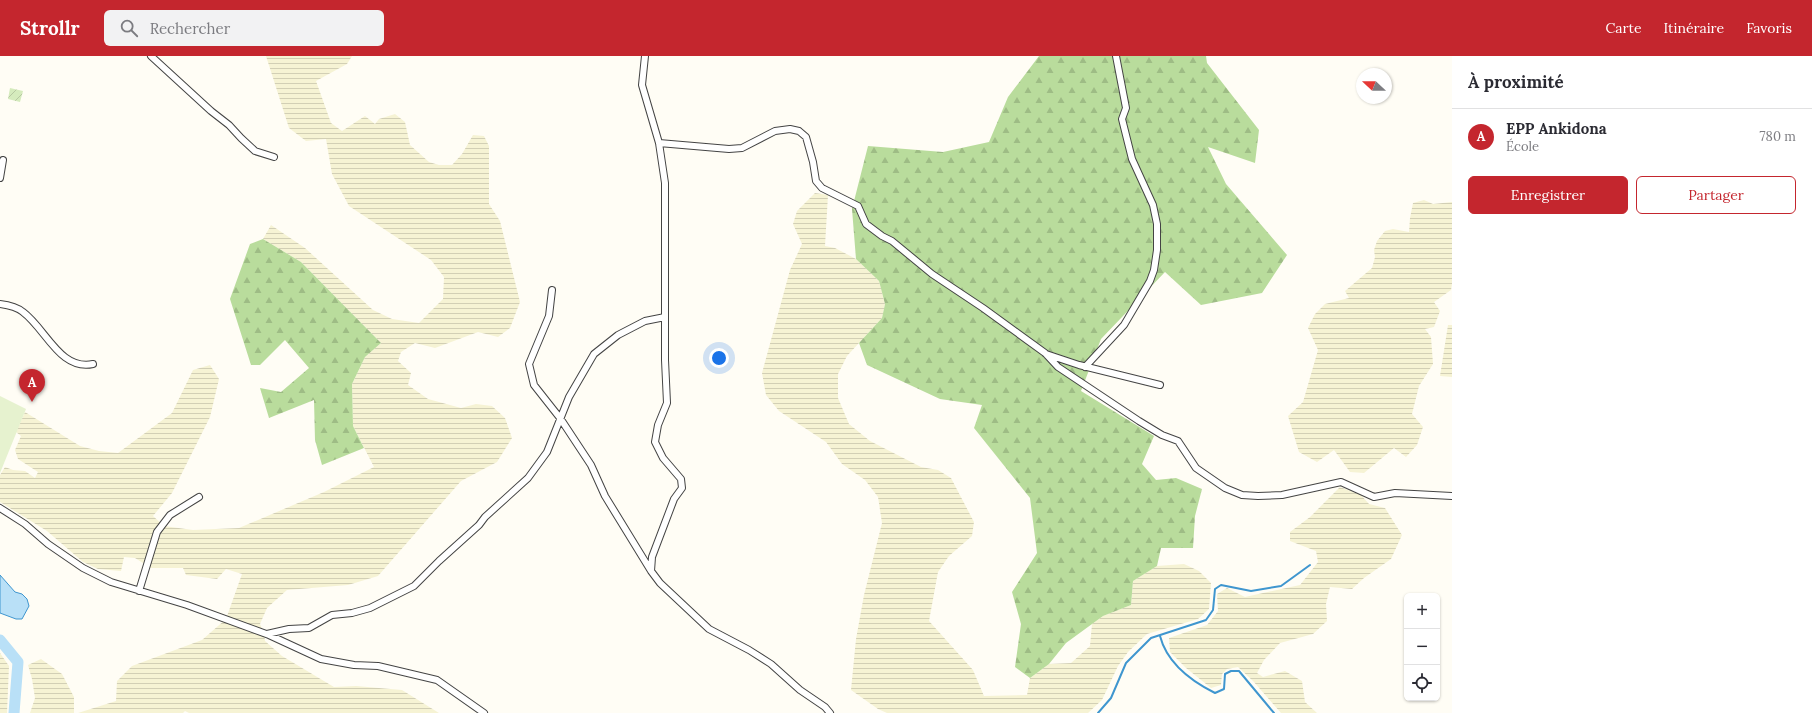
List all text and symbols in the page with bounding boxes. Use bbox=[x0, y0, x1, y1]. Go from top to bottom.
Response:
search box bbox=[104, 10, 384, 46]
text: Strollr bbox=[20, 16, 80, 40]
icon: search bbox=[118, 17, 140, 39]
text: Rechercher bbox=[150, 19, 230, 38]
text: Carte bbox=[1605, 19, 1642, 37]
text: Itinéraire bbox=[1664, 19, 1724, 37]
text: Favoris bbox=[1746, 19, 1792, 37]
north arrow bbox=[1356, 68, 1392, 104]
text: À proximité bbox=[1468, 71, 1564, 93]
text: EPP Ankidona bbox=[1506, 119, 1607, 138]
text: A bbox=[1477, 128, 1485, 145]
text: 780 m bbox=[1760, 128, 1796, 145]
text: École bbox=[1506, 138, 1539, 155]
button: Enregistrer bbox=[1468, 176, 1628, 214]
button: Partager bbox=[1636, 176, 1796, 214]
your location bbox=[709, 348, 729, 368]
pin: A bbox=[19, 369, 45, 402]
map controls bbox=[1404, 593, 1440, 701]
button: + bbox=[1404, 593, 1440, 629]
button: − bbox=[1404, 629, 1440, 665]
button: locate bbox=[1404, 665, 1440, 701]

